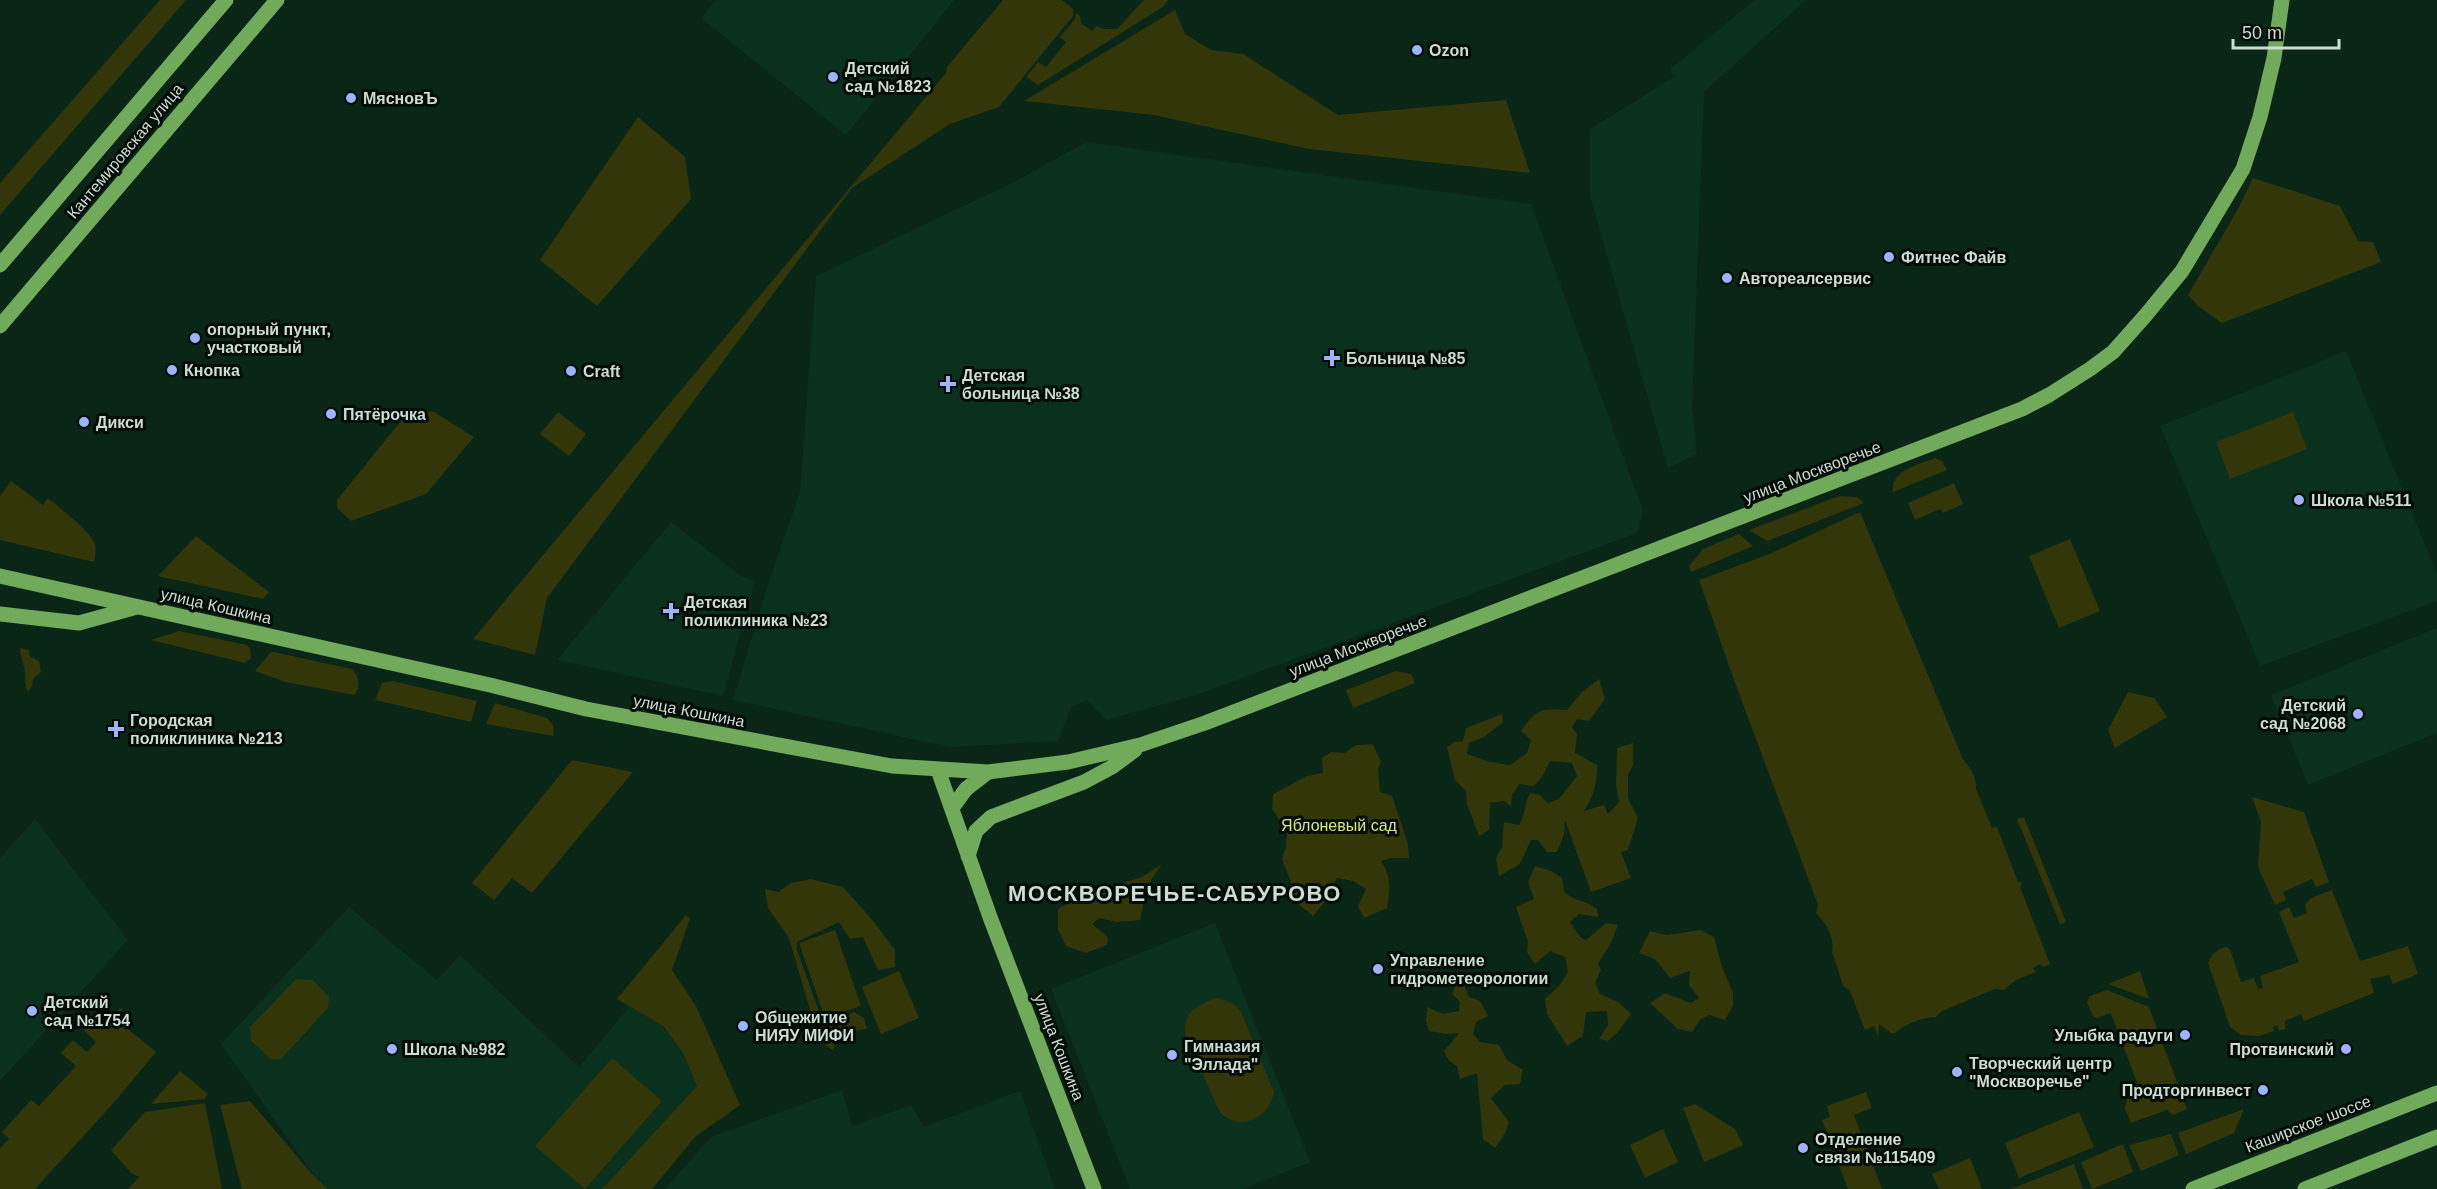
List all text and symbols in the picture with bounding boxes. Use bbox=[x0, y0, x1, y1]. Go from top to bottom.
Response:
scale bar bbox=[2233, 12, 2340, 50]
text: 50 m bbox=[2242, 23, 2282, 43]
place label: Ozon bbox=[1429, 42, 1469, 59]
marker: Ozon bbox=[1410, 43, 1424, 57]
place label: Детский сад №1823 bbox=[845, 60, 931, 95]
marker: Детский сад №1823 bbox=[826, 70, 840, 84]
street label: Кантемировская улица bbox=[64, 80, 186, 222]
place label: МясновЪ bbox=[363, 90, 438, 107]
marker: МясновЪ bbox=[344, 91, 358, 105]
place label: Фитнес Файв bbox=[1901, 249, 2006, 266]
marker: Фитнес Файв bbox=[1882, 250, 1896, 264]
place label: Автореалсервис bbox=[1739, 270, 1871, 287]
marker: Автореалсервис bbox=[1720, 271, 1734, 285]
place label: опорный пункт, участковый bbox=[207, 321, 331, 356]
marker: опорный пункт, участковый bbox=[188, 331, 202, 345]
marker: Больница №85 bbox=[1323, 349, 1341, 367]
place label: Больница №85 bbox=[1346, 350, 1465, 367]
place label: Кнопка bbox=[184, 362, 240, 379]
marker: Кнопка bbox=[165, 363, 179, 377]
place label: Craft bbox=[583, 363, 621, 380]
marker: Craft bbox=[564, 364, 578, 378]
place label: Детская больница №38 bbox=[962, 367, 1080, 402]
marker: Детская больница №38 bbox=[939, 375, 957, 393]
place label: Пятёрочка bbox=[343, 406, 426, 423]
marker: Пятёрочка bbox=[324, 407, 338, 421]
place label: Дикси bbox=[96, 414, 144, 431]
marker: Дикси bbox=[77, 415, 91, 429]
street label: улица Москворечье bbox=[1741, 438, 1883, 506]
place label: Школа №511 bbox=[2311, 492, 2412, 509]
marker: Школа №511 bbox=[2292, 493, 2306, 507]
street label: улица Кошкина bbox=[159, 585, 273, 627]
place label: Детская поликлиника №23 bbox=[684, 594, 828, 629]
marker: Детская поликлиника №23 bbox=[662, 602, 680, 620]
street label: улица Москворечье bbox=[1287, 612, 1429, 680]
street label: улица Кошкина bbox=[632, 692, 746, 730]
place label: Детский сад №2068 bbox=[2260, 697, 2346, 732]
marker: Детский сад №2068 bbox=[2351, 707, 2365, 721]
place label: Городская поликлиника №213 bbox=[130, 712, 283, 747]
marker: Городская поликлиника №213 bbox=[107, 720, 125, 738]
park label: Яблоневый сад bbox=[1281, 817, 1398, 834]
district label: МОСКВОРЕЧЬЕ-САБУРОВО bbox=[1008, 881, 1342, 906]
place label: Управление гидрометеорологии bbox=[1390, 952, 1548, 987]
marker: Управление гидрометеорологии bbox=[1371, 962, 1385, 976]
street label: улица Кошкина bbox=[1031, 991, 1087, 1103]
place label: Детский сад №1754 bbox=[44, 994, 130, 1029]
marker: Детский сад №1754 bbox=[25, 1004, 39, 1018]
place label: Общежитие НИЯУ МИФИ bbox=[755, 1009, 854, 1044]
marker: Общежитие НИЯУ МИФИ bbox=[736, 1019, 750, 1033]
place label: Улыбка радуги bbox=[2055, 1027, 2173, 1044]
marker: Улыбка радуги bbox=[2178, 1028, 2192, 1042]
place label: Гимназия "Эллада" bbox=[1184, 1038, 1260, 1073]
place label: Школа №982 bbox=[404, 1041, 505, 1058]
place label: Протвинский bbox=[2230, 1041, 2334, 1058]
marker: Школа №982 bbox=[385, 1042, 399, 1056]
marker: Протвинский bbox=[2339, 1042, 2353, 1056]
marker: Гимназия "Эллада" bbox=[1165, 1048, 1179, 1062]
place label: Творческий центр "Москворечье" bbox=[1969, 1055, 2112, 1090]
marker: Творческий центр "Москворечье" bbox=[1950, 1065, 1964, 1079]
place label: Продторгинвест bbox=[2122, 1082, 2251, 1099]
marker: Продторгинвест bbox=[2256, 1083, 2270, 1097]
street label: Каширское шоссе bbox=[2243, 1092, 2373, 1156]
place label: Отделение связи №115409 bbox=[1815, 1131, 1936, 1166]
marker: Отделение связи №115409 bbox=[1796, 1141, 1810, 1155]

